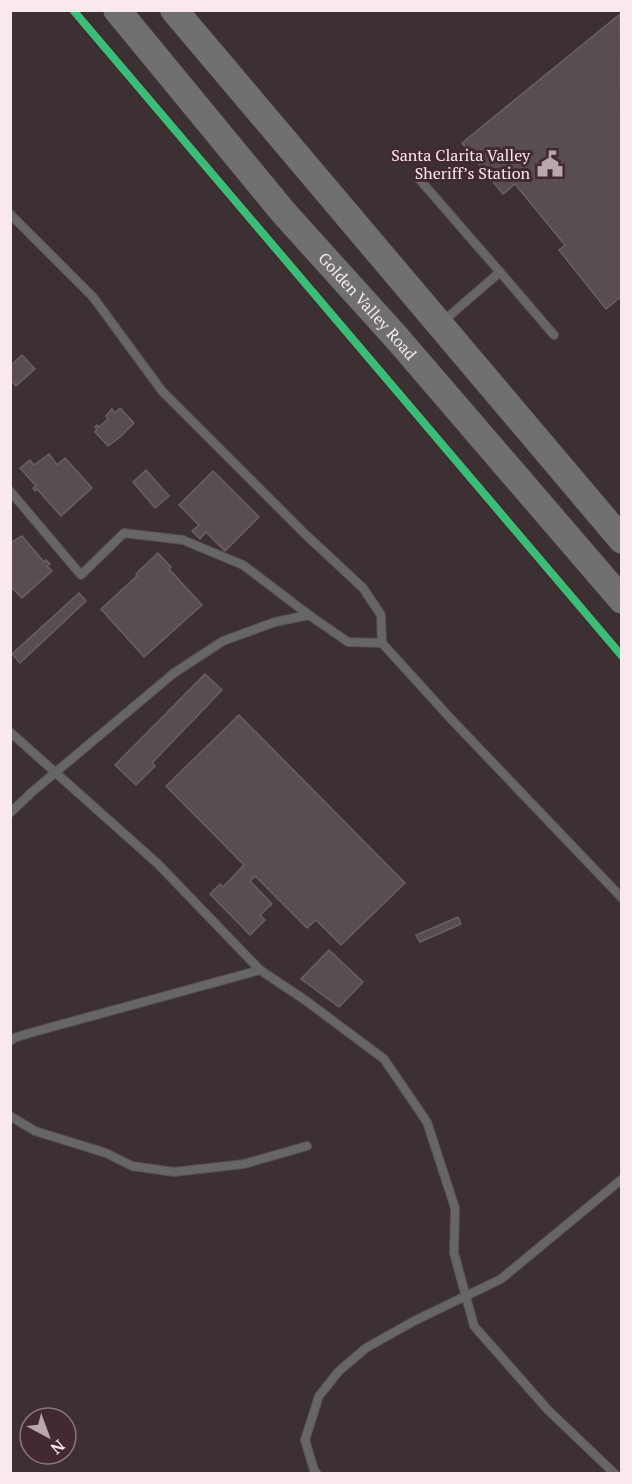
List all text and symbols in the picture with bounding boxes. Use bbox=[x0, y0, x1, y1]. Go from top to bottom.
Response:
place label: Santa Clarita Valley Sheriff’s Station bbox=[391, 144, 531, 184]
public building icon: Santa Clarita Valley Sheriff’s Station bbox=[535, 149, 565, 179]
street label: Golden Valley Road bbox=[314, 247, 422, 365]
north arrow bbox=[18, 1406, 78, 1466]
text: N bbox=[46, 1435, 70, 1460]

